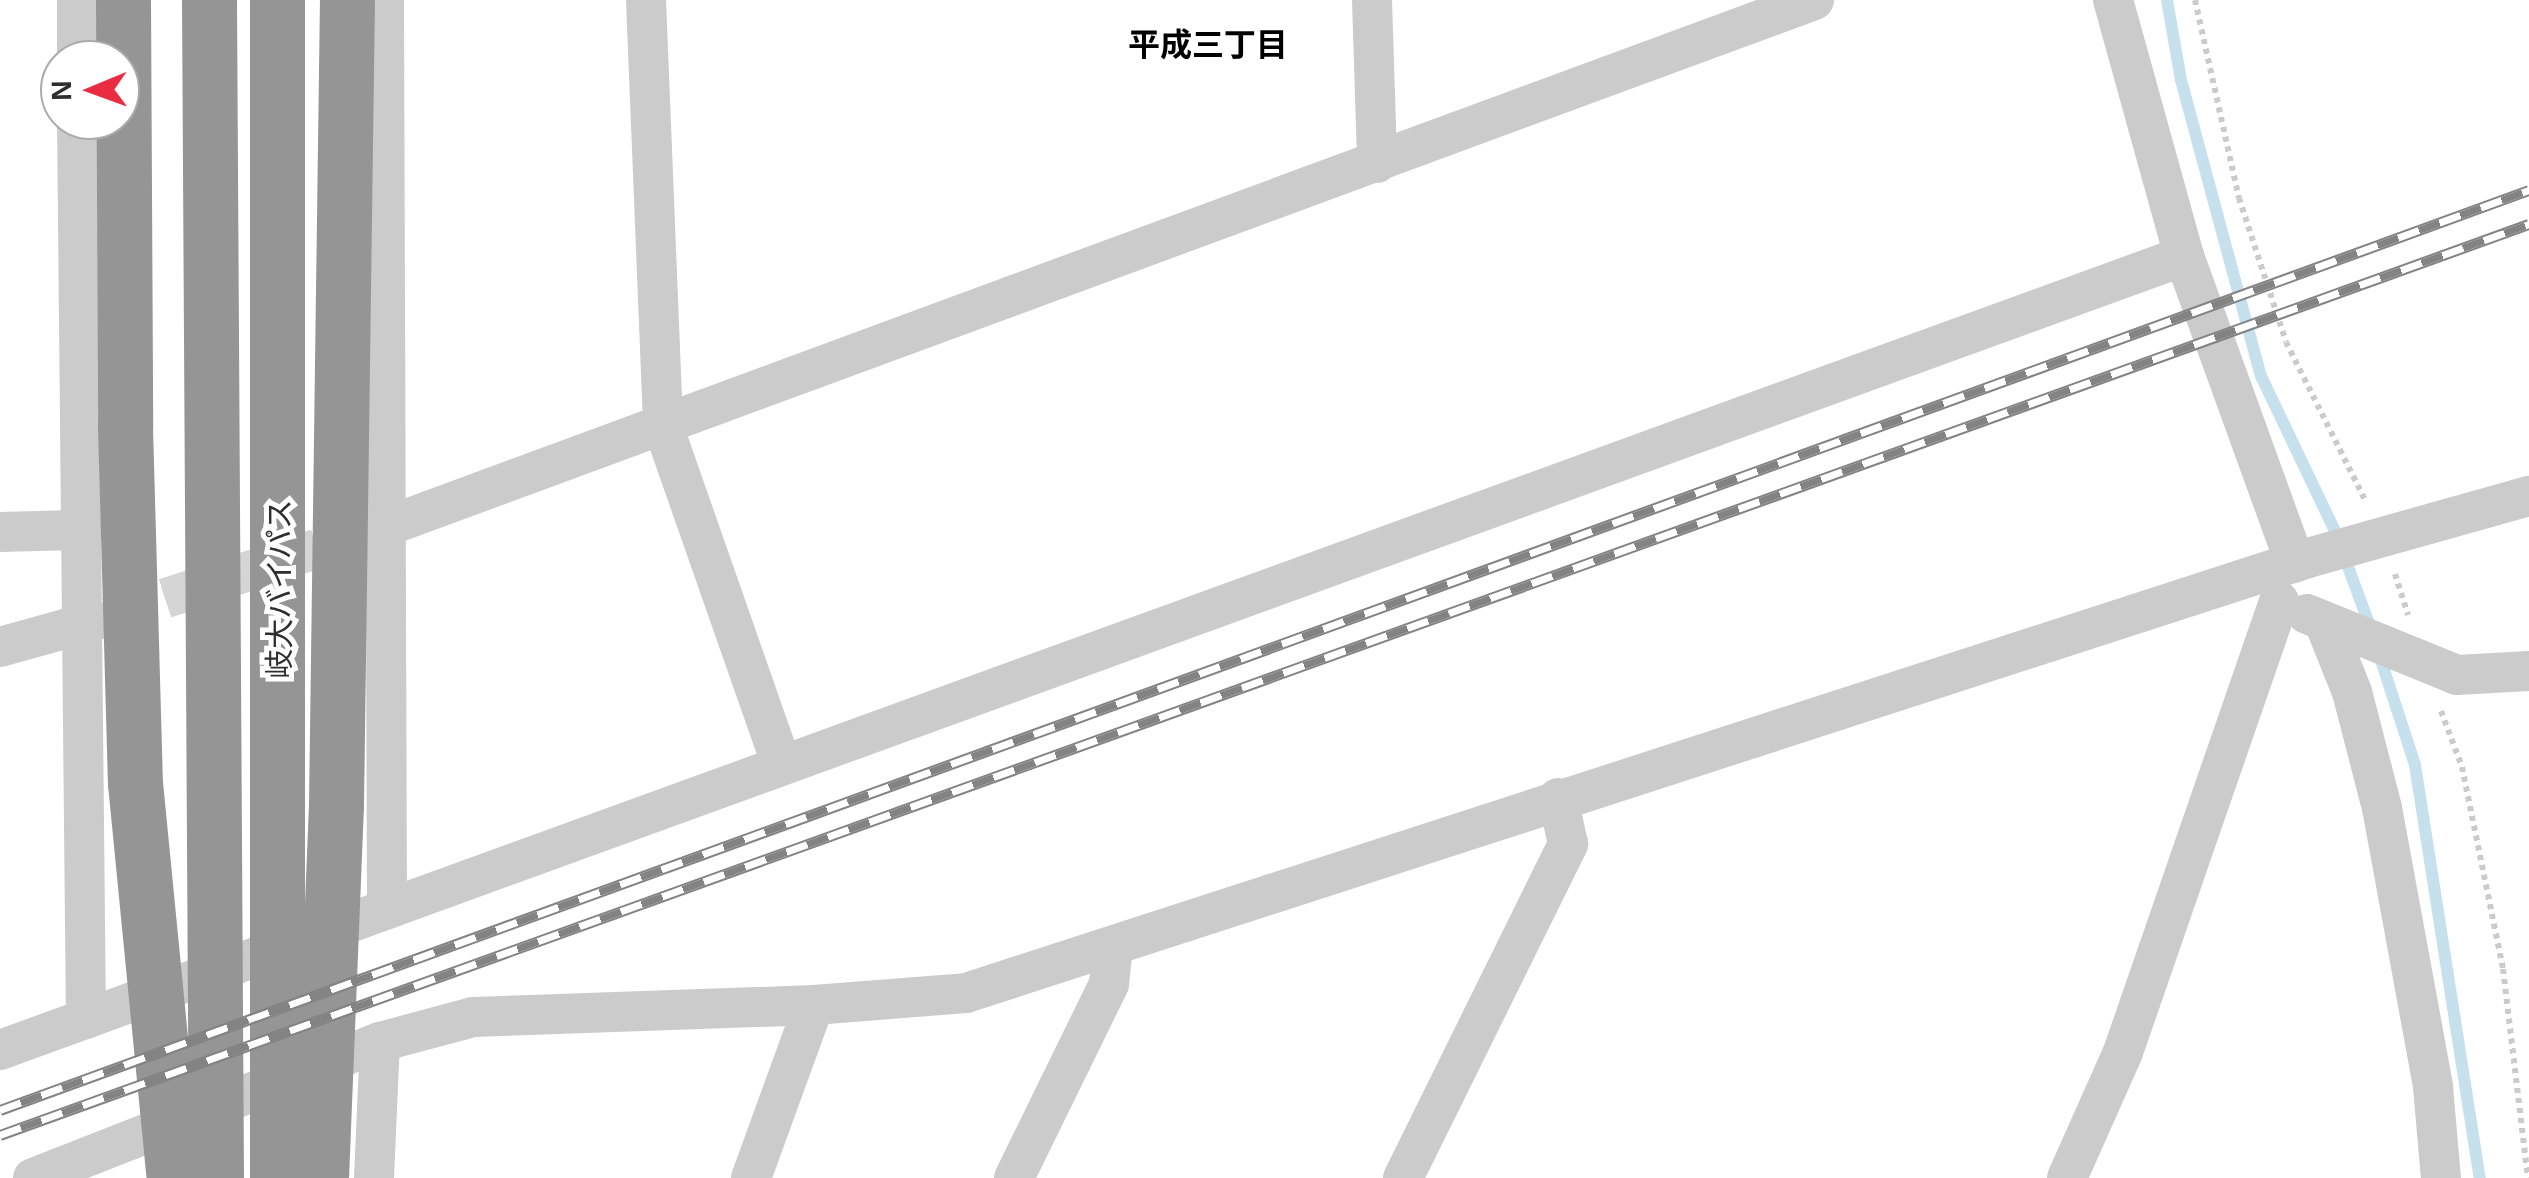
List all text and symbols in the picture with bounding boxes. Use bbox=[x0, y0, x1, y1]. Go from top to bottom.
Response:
district label: 平成三丁目 bbox=[1128, 26, 1288, 64]
north arrow bbox=[40, 40, 140, 140]
text: N bbox=[46, 80, 77, 101]
street label: 岐大バイパス bbox=[262, 499, 298, 679]

